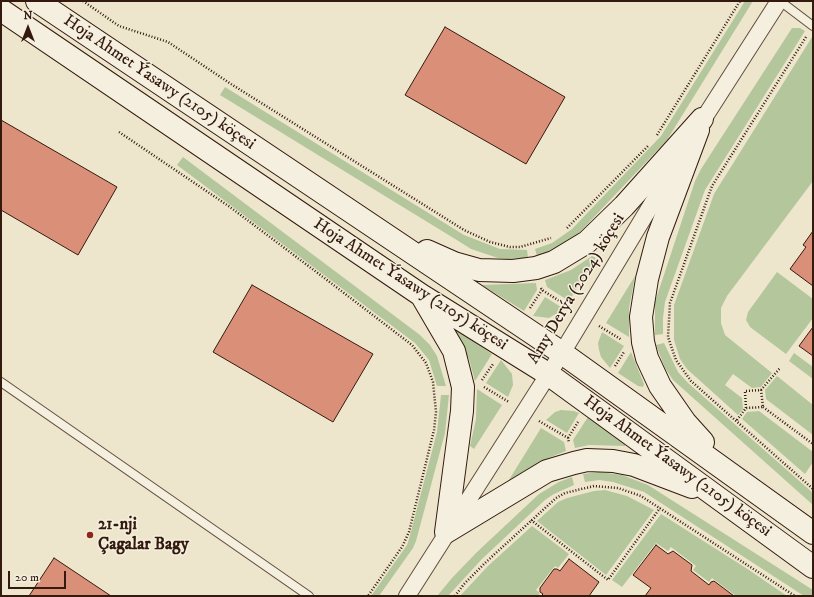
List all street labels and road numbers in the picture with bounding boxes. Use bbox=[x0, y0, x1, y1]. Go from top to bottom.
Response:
street label: Hoja Ahmet Ýasawy (2105) köçesi bbox=[59, 11, 259, 155]
street label: Amy Derýa (2024) köçesi bbox=[524, 210, 630, 368]
street label: Hoja Ahmet Ýasawy (2105) köçesi bbox=[309, 215, 511, 355]
street label: Hoja Ahmet Ýasawy (2105) köçesi bbox=[579, 392, 775, 542]

